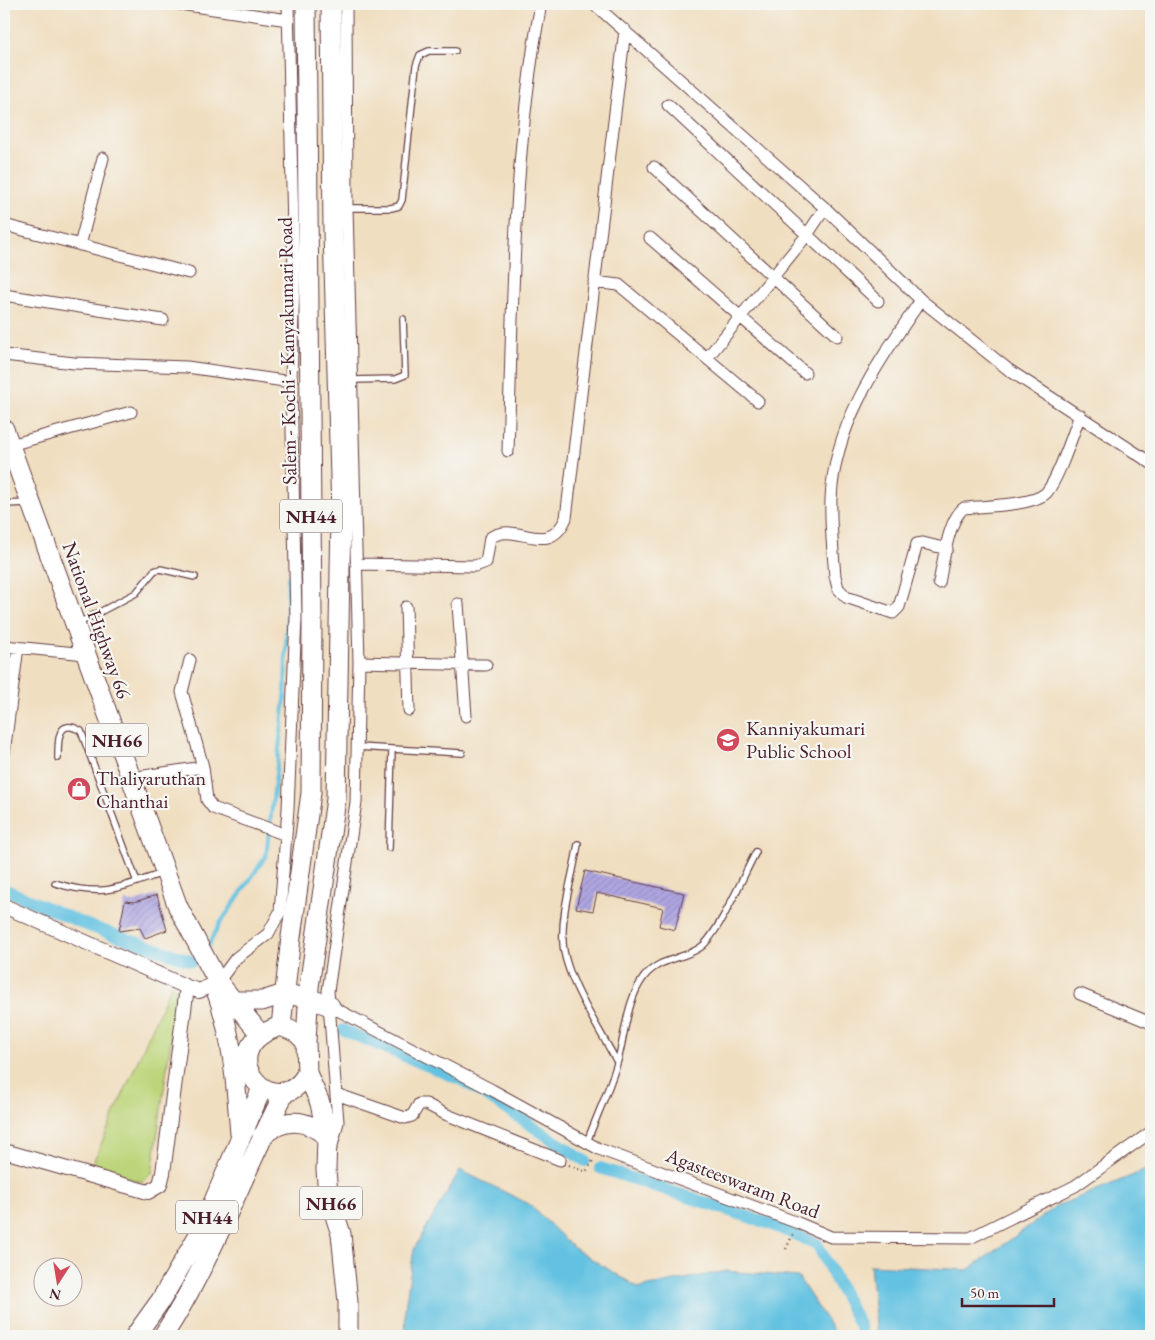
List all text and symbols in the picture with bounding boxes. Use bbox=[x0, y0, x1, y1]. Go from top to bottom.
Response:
street label: Salem - Kochi - Kanyakumari Road bbox=[272, 216, 302, 485]
road number: NH44 bbox=[280, 500, 342, 532]
street label: National Highway 66 bbox=[57, 538, 138, 702]
place label: Kanniyakumari Public School bbox=[746, 715, 865, 764]
road number: NH66 bbox=[86, 724, 148, 756]
school or university icon: Kanniyakumari Public School bbox=[715, 727, 741, 753]
place label: Thaliyaruthan Chanthai bbox=[96, 765, 207, 814]
shop icon: Thaliyaruthan Chanthai bbox=[66, 776, 92, 802]
street label: Agasteeswaram Road bbox=[662, 1141, 824, 1225]
road number: NH66 bbox=[300, 1186, 362, 1220]
road number: NH44 bbox=[176, 1200, 238, 1234]
north arrow bbox=[32, 1258, 82, 1308]
scale bar bbox=[962, 1275, 1055, 1307]
text: 50 m bbox=[970, 1283, 999, 1302]
text: N bbox=[47, 1285, 63, 1305]

